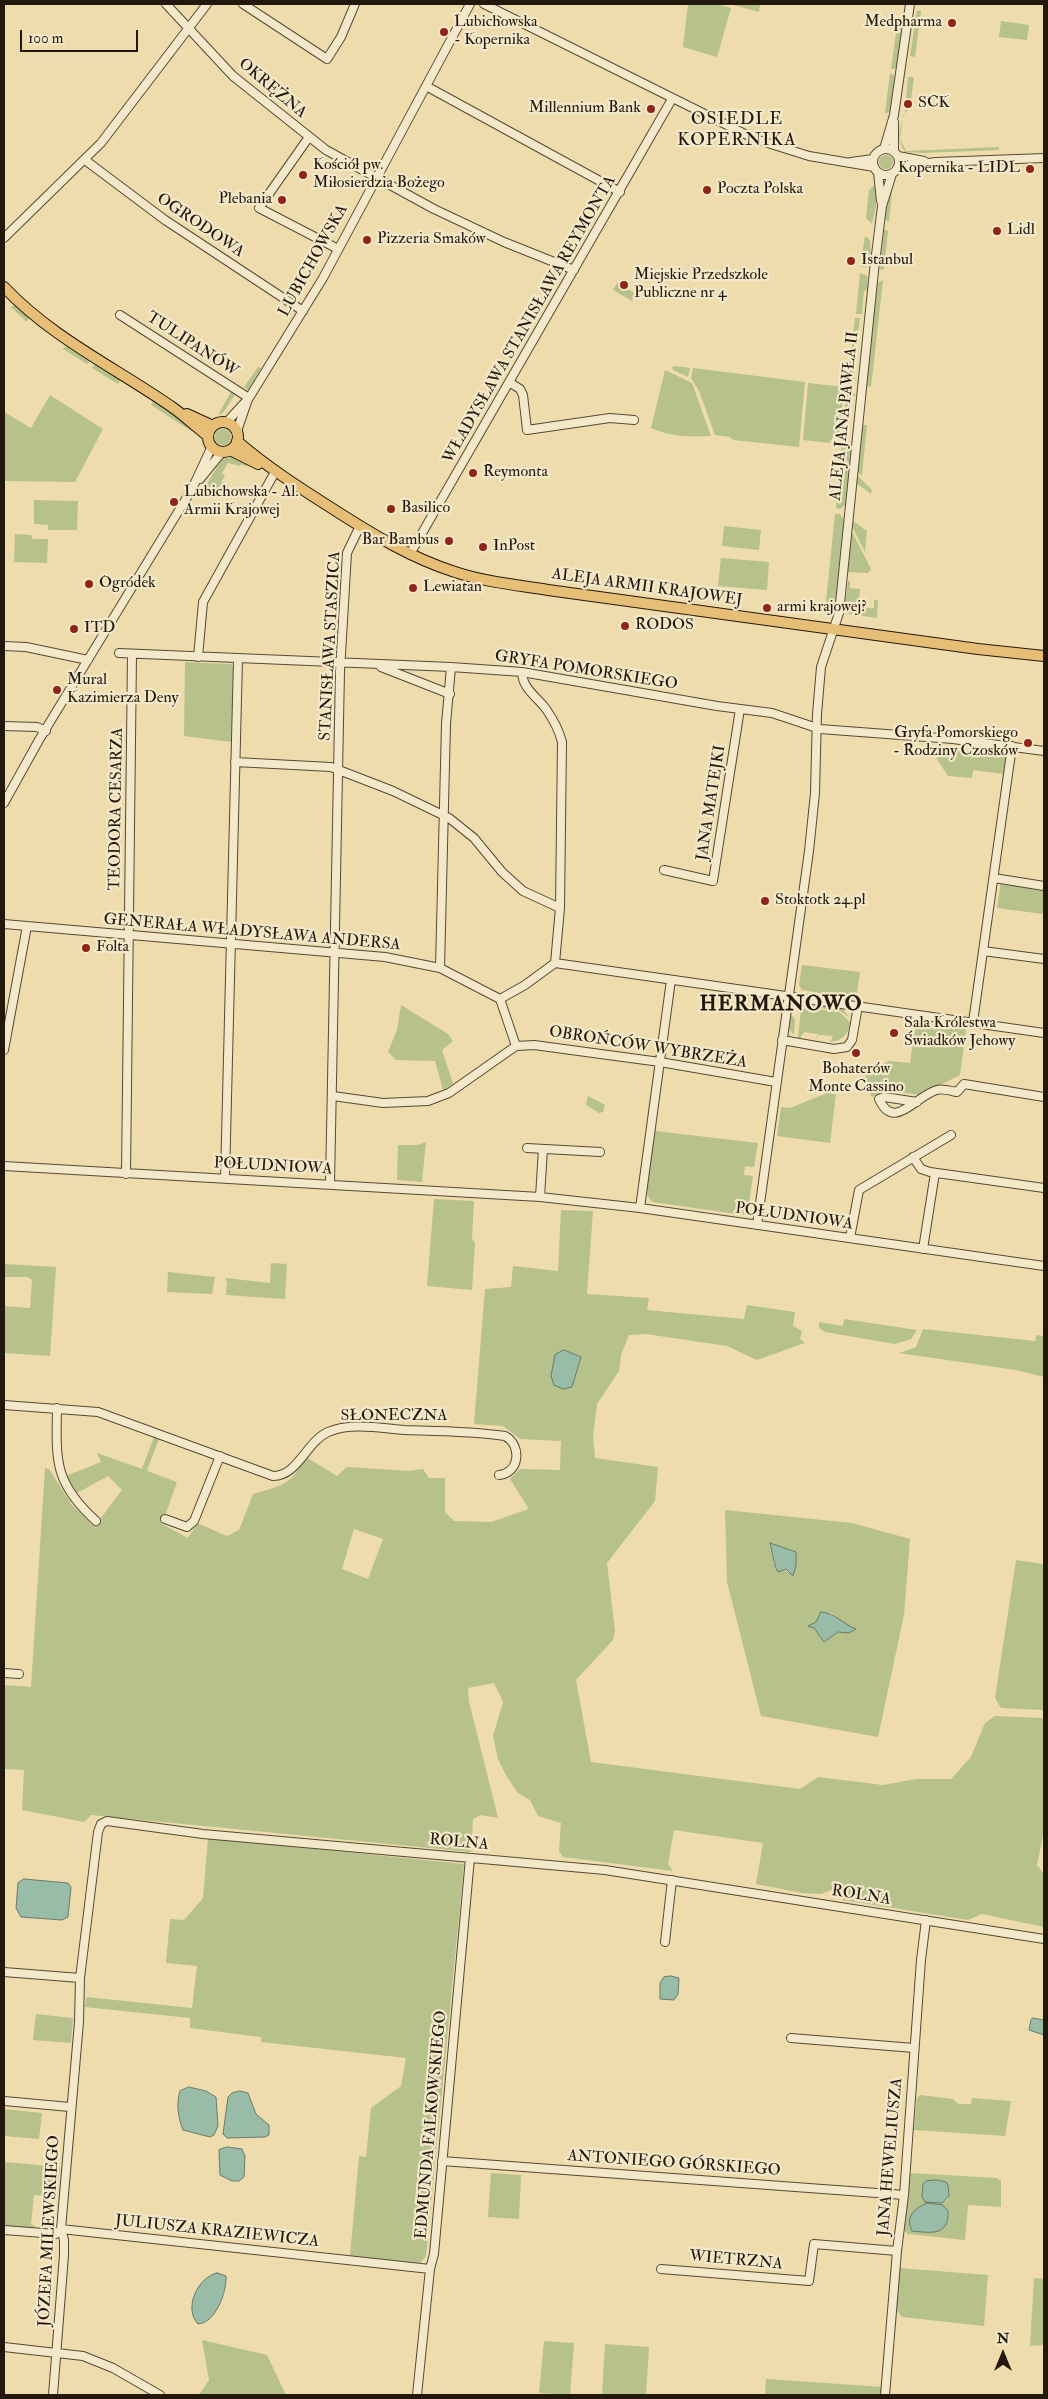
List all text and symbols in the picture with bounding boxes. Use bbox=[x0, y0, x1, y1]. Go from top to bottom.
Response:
place label: Lubichowska - Kopernika bbox=[454, 13, 538, 51]
place label: Medpharma bbox=[864, 13, 942, 33]
marker: Medpharma bbox=[946, 17, 958, 29]
scale bar bbox=[22, 20, 140, 52]
marker: Lubichowska - Kopernika bbox=[438, 26, 450, 38]
text: 100 m bbox=[28, 29, 63, 48]
street label: OKRĘŻNA bbox=[234, 55, 310, 123]
place label: SCK bbox=[918, 94, 950, 114]
marker: SCK bbox=[902, 98, 914, 110]
place label: Millennium Bank bbox=[529, 99, 641, 119]
marker: Millennium Bank bbox=[645, 103, 657, 115]
district label: OSIEDLE KOPERNIKA bbox=[676, 109, 798, 152]
place label: Kościół pw. Miłosierdzia Bożego bbox=[313, 156, 445, 194]
place label: Kopernika - LIDL bbox=[898, 159, 1020, 179]
marker: Kopernika - LIDL bbox=[1024, 163, 1036, 175]
marker: Kościół pw. Miłosierdzia Bożego bbox=[297, 169, 309, 181]
street label: WŁADYSŁAWA STANISŁAWA REYMONTA bbox=[439, 173, 621, 467]
place label: Poczta Polska bbox=[717, 180, 803, 200]
marker: Poczta Polska bbox=[701, 184, 713, 196]
street label: OGRODOWA bbox=[153, 190, 247, 262]
place label: Plebania bbox=[218, 190, 272, 210]
marker: Plebania bbox=[276, 194, 288, 206]
street label: LUBICHOWSKA bbox=[275, 201, 353, 321]
place label: Lidl bbox=[1007, 221, 1035, 241]
marker: Lidl bbox=[991, 225, 1003, 237]
place label: Pizzeria Smaków bbox=[377, 230, 486, 250]
marker: Pizzeria Smaków bbox=[361, 234, 373, 246]
place label: Istanbul bbox=[861, 251, 913, 271]
marker: Istanbul bbox=[845, 255, 857, 267]
place label: Miejskie Przedszkole Publiczne nr 4 bbox=[634, 266, 768, 304]
marker: Miejskie Przedszkole Publiczne nr 4 bbox=[618, 279, 630, 291]
street label: TULIPANÓW bbox=[143, 308, 241, 382]
street label: ALEJA JANA PAWŁA II bbox=[827, 330, 863, 502]
place label: Reymonta bbox=[483, 463, 548, 483]
marker: Reymonta bbox=[467, 467, 479, 479]
place label: Lubichowska - Al. Armii Krajowej bbox=[184, 483, 299, 521]
marker: Lubichowska - Al. Armii Krajowej bbox=[168, 496, 180, 508]
place label: Basilico bbox=[401, 499, 450, 519]
marker: Basilico bbox=[385, 503, 397, 515]
place label: Bar Bambus bbox=[362, 531, 439, 551]
marker: Bar Bambus bbox=[443, 535, 455, 547]
place label: InPost bbox=[493, 537, 535, 557]
marker: InPost bbox=[477, 541, 489, 553]
street label: STANISŁAWA STASZICA bbox=[316, 551, 346, 741]
street label: ALEJA ARMII KRAJOWEJ bbox=[550, 565, 744, 611]
place label: Ogródek bbox=[99, 574, 156, 594]
marker: Ogródek bbox=[83, 578, 95, 590]
place label: Lewiatan bbox=[423, 578, 482, 598]
marker: Lewiatan bbox=[407, 582, 419, 594]
place label: armi krajowej? bbox=[777, 598, 867, 618]
marker: armi krajowej? bbox=[761, 602, 773, 614]
place label: RODOS bbox=[635, 616, 694, 636]
place label: ITD bbox=[84, 619, 115, 639]
marker: RODOS bbox=[619, 620, 631, 632]
marker: ITD bbox=[68, 623, 80, 635]
street label: GRYFA POMORSKIEGO bbox=[493, 647, 679, 695]
place label: Mural Kazimierza Deny bbox=[67, 671, 179, 709]
marker: Mural Kazimierza Deny bbox=[51, 684, 63, 696]
place label: Gryfa Pomorskiego - Rodziny Czosków bbox=[893, 724, 1018, 762]
street label: TEODORA CESARZA bbox=[106, 727, 128, 891]
marker: Gryfa Pomorskiego - Rodziny Czosków bbox=[1022, 737, 1034, 749]
street label: JANA MATEJKI bbox=[693, 744, 731, 862]
place label: Stoktotk 24.pl bbox=[775, 891, 865, 911]
marker: Stoktotk 24.pl bbox=[759, 895, 771, 907]
street label: GENERAŁA WŁADYSŁAWA ANDERSA bbox=[103, 910, 401, 956]
place label: Folta bbox=[96, 938, 129, 958]
marker: Folta bbox=[80, 942, 92, 954]
district label: HERMANOWO bbox=[698, 992, 864, 1018]
place label: Sala Królestwa Świadków Jehowy bbox=[904, 1014, 1015, 1052]
street label: OBROŃCÓW WYBRZEŻA bbox=[548, 1023, 748, 1073]
marker: Sala Królestwa Świadków Jehowy bbox=[888, 1027, 900, 1039]
marker: Bohaterów Monte Cassino bbox=[850, 1047, 862, 1059]
place label: Bohaterów Monte Cassino bbox=[808, 1060, 904, 1098]
street label: POŁUDNIOWA bbox=[213, 1154, 333, 1180]
street label: POŁUDNIOWA bbox=[734, 1199, 854, 1235]
street label: SŁONECZNA bbox=[340, 1407, 448, 1427]
street label: ROLNA bbox=[428, 1831, 490, 1855]
street label: ROLNA bbox=[830, 1882, 892, 1910]
street label: EDMUNDA FALKOWSKIEGO bbox=[412, 2010, 452, 2240]
street label: JANA HEWELIUSZA bbox=[875, 2077, 907, 2237]
street label: JÓZEFA MILEWSKIEGO bbox=[35, 2135, 65, 2327]
street label: ANTONIEGO GÓRSKIEGO bbox=[567, 2147, 781, 2181]
street label: JULIUSZA KRAZIEWICZA bbox=[114, 2212, 320, 2252]
street label: WIETRZNA bbox=[688, 2247, 784, 2275]
north arrow bbox=[978, 2329, 1028, 2379]
text: N bbox=[997, 2330, 1009, 2347]

